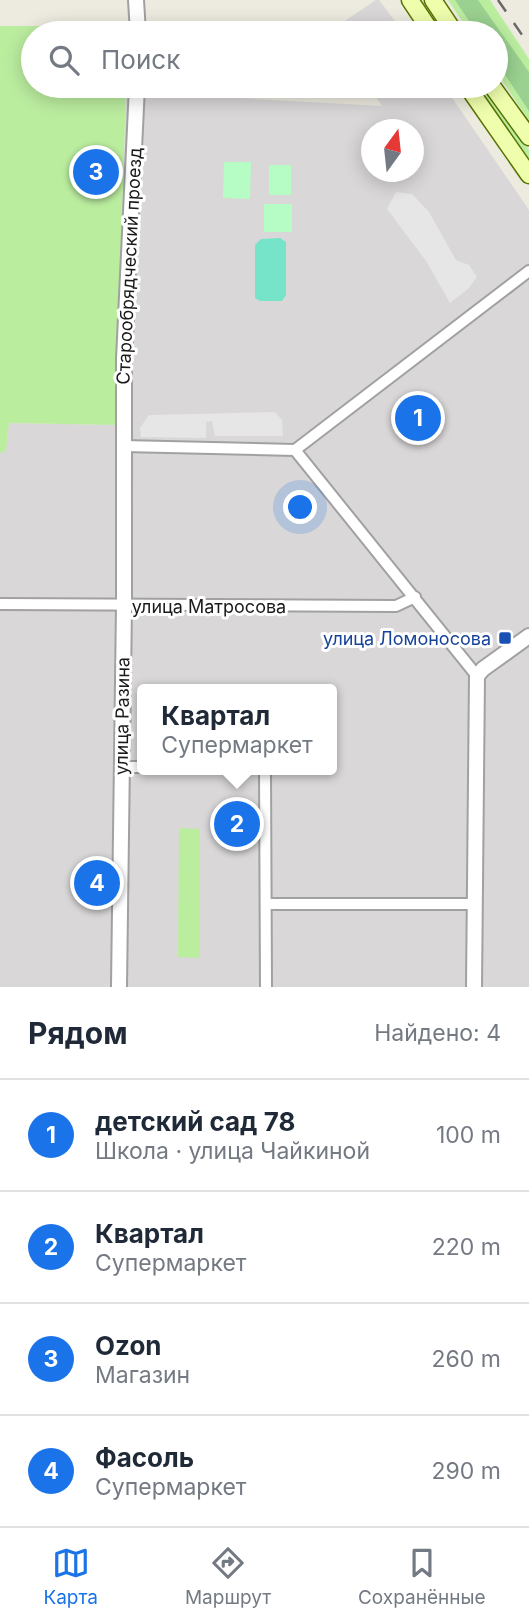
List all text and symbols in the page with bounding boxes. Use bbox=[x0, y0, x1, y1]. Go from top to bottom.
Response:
search box bbox=[21, 21, 508, 98]
icon: search bbox=[45, 41, 83, 79]
text: Поиск bbox=[101, 44, 180, 75]
north arrow bbox=[361, 119, 424, 182]
pin: 3 bbox=[73, 146, 119, 198]
street label: Старообрядческий проезд bbox=[112, 147, 146, 385]
pin: 1 bbox=[395, 392, 441, 444]
your location bbox=[283, 490, 317, 524]
street label: улица Матросова bbox=[132, 596, 286, 617]
place label: улица Ломоносова bbox=[323, 628, 491, 649]
marker: улица Ломоносова bbox=[497, 630, 513, 646]
street label: улица Разина bbox=[110, 657, 134, 775]
popup bbox=[137, 684, 337, 775]
text: Квартал bbox=[161, 700, 270, 731]
text: Супермаркет bbox=[161, 731, 313, 759]
pin: 2 bbox=[214, 798, 260, 850]
pin: 4 bbox=[74, 857, 120, 909]
text: Рядом bbox=[28, 1015, 128, 1051]
text: Найдено: 4 bbox=[374, 1019, 501, 1047]
text: детский сад 78 bbox=[95, 1106, 295, 1137]
text: 1 bbox=[46, 1121, 56, 1149]
text: 100 m bbox=[436, 1121, 501, 1149]
text: Школа · улица Чайкиной bbox=[95, 1137, 370, 1165]
text: Квартал bbox=[95, 1218, 204, 1249]
text: 2 bbox=[44, 1233, 58, 1261]
text: 220 m bbox=[432, 1233, 501, 1261]
text: Супермаркет bbox=[95, 1249, 247, 1277]
text: Ozon bbox=[95, 1330, 162, 1361]
text: 3 bbox=[44, 1345, 58, 1373]
text: 260 m bbox=[432, 1345, 501, 1373]
text: Магазин bbox=[95, 1361, 190, 1389]
text: Фасоль bbox=[95, 1442, 194, 1473]
text: 4 bbox=[43, 1457, 59, 1485]
text: 290 m bbox=[432, 1457, 501, 1485]
text: Супермаркет bbox=[95, 1473, 247, 1501]
tab: Карта bbox=[43, 1544, 98, 1609]
tab: Маршрут bbox=[185, 1544, 271, 1609]
tab: Сохранённые bbox=[358, 1544, 486, 1609]

